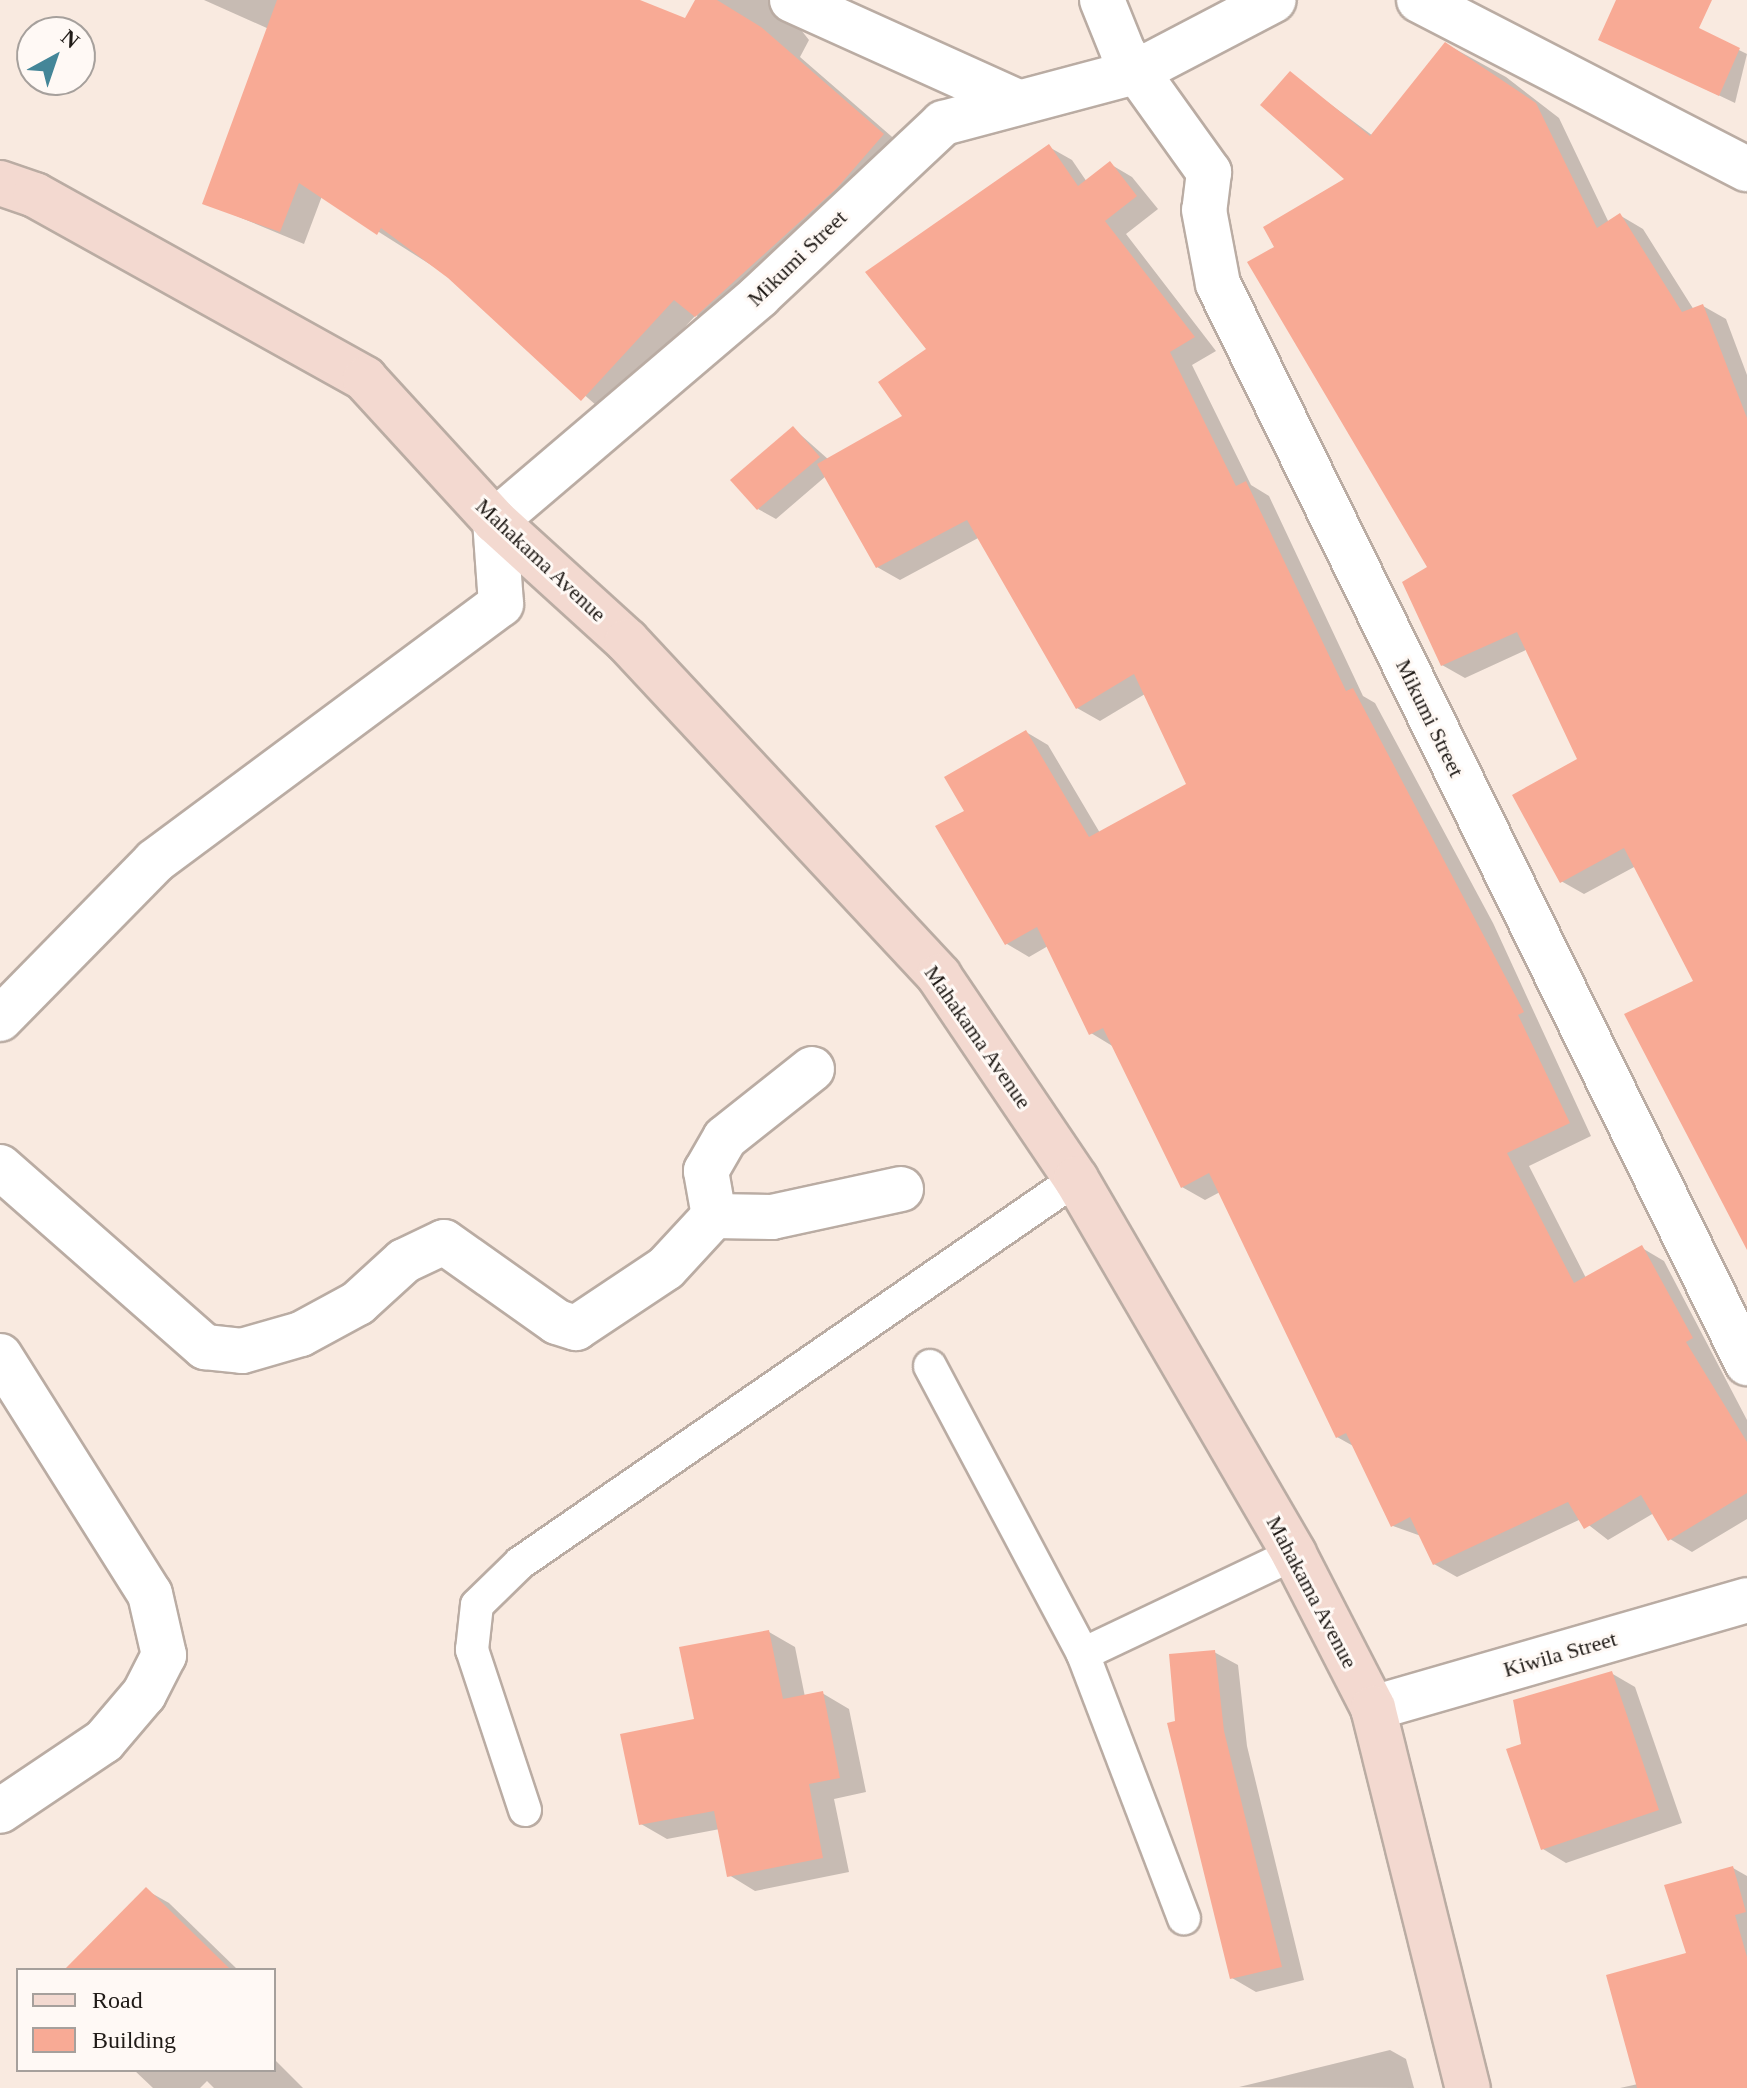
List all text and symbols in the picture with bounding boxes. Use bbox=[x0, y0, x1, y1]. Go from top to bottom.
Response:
north arrow bbox=[16, 16, 96, 96]
text: N bbox=[56, 24, 85, 53]
street label: Mikumi Street bbox=[742, 204, 852, 312]
street label: Mahakama Avenue bbox=[470, 492, 612, 628]
street label: Mikumi Street bbox=[1390, 655, 1470, 781]
street label: Mahakama Avenue bbox=[918, 960, 1038, 1114]
street label: Mahakama Avenue bbox=[1260, 1511, 1364, 1673]
street label: Kiwila Street bbox=[1500, 1625, 1620, 1683]
legend bbox=[16, 1968, 276, 2072]
text: Road bbox=[92, 1987, 143, 2013]
text: Building bbox=[92, 2027, 176, 2053]

